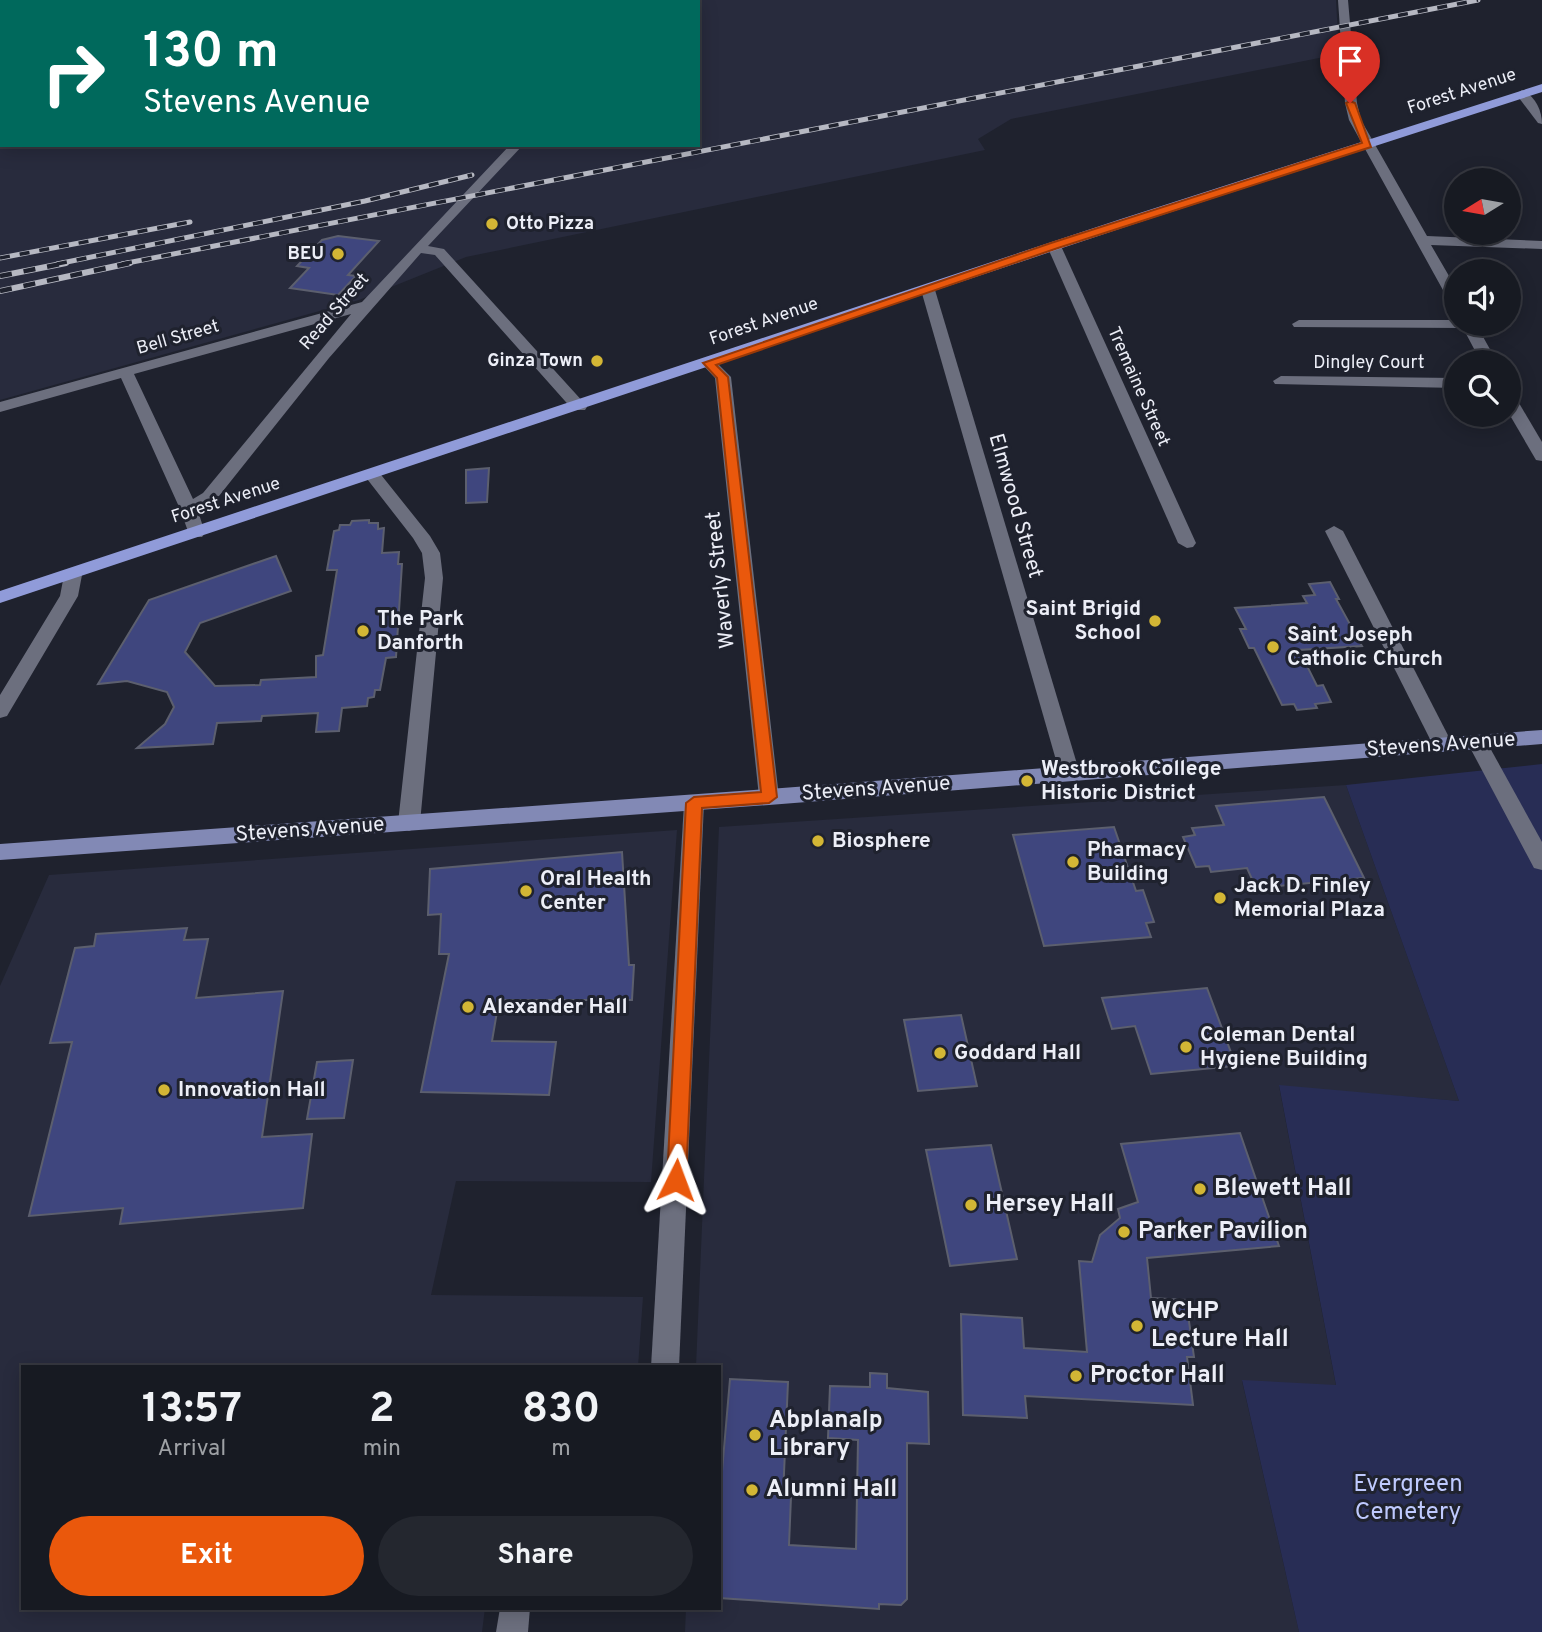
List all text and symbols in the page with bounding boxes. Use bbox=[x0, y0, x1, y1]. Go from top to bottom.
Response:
text: 130 m bbox=[143, 23, 279, 85]
icon: right bbox=[28, 28, 119, 119]
pin bbox=[1320, 31, 1380, 103]
icon: arrive bbox=[1331, 42, 1369, 80]
street label: Forest Avenue bbox=[1405, 64, 1519, 120]
text: Stevens Avenue bbox=[143, 84, 370, 124]
north arrow bbox=[1444, 168, 1521, 245]
map controls bbox=[1444, 168, 1521, 427]
place label: Otto Pizza bbox=[506, 213, 594, 236]
marker: Otto Pizza bbox=[484, 216, 500, 232]
place label: BEU bbox=[288, 243, 324, 266]
marker: BEU bbox=[330, 246, 346, 262]
button: sound bbox=[1444, 259, 1521, 336]
street label: Read Street bbox=[295, 269, 375, 355]
street label: Forest Avenue bbox=[707, 293, 821, 351]
street label: Bell Street bbox=[134, 315, 222, 361]
street label: Tremaine Street bbox=[1101, 324, 1175, 450]
place label: Ginza Town bbox=[487, 350, 583, 373]
button: search bbox=[1444, 350, 1521, 427]
street label: Dingley Court bbox=[1313, 352, 1425, 375]
marker: Ginza Town bbox=[589, 353, 605, 369]
street label: Elmwood Street bbox=[981, 431, 1049, 581]
street label: Forest Avenue bbox=[169, 473, 283, 529]
street label: Waverly Street bbox=[700, 510, 742, 650]
place label: Saint Brigid School bbox=[1026, 596, 1141, 647]
place label: The Park Danforth bbox=[377, 606, 465, 657]
marker: Saint Brigid School bbox=[1147, 613, 1163, 629]
place label: Saint Joseph Catholic Church bbox=[1287, 622, 1443, 673]
marker: The Park Danforth bbox=[355, 623, 371, 639]
marker: Saint Joseph Catholic Church bbox=[1265, 639, 1281, 655]
street label: Stevens Avenue bbox=[1366, 726, 1516, 764]
place label: Westbrook College Historic District bbox=[1041, 756, 1221, 807]
street label: Stevens Avenue bbox=[801, 770, 951, 808]
marker: Westbrook College Historic District bbox=[1019, 773, 1035, 789]
street label: Stevens Avenue bbox=[235, 811, 385, 849]
place label: Biosphere bbox=[832, 828, 931, 855]
marker: Biosphere bbox=[810, 833, 826, 849]
place label: Pharmacy Building bbox=[1087, 837, 1187, 888]
marker: Pharmacy Building bbox=[1065, 854, 1081, 870]
place label: Oral Health Center bbox=[540, 866, 652, 917]
place label: Jack D. Finley Memorial Plaza bbox=[1234, 873, 1385, 924]
marker: Oral Health Center bbox=[518, 883, 534, 899]
marker: Jack D. Finley Memorial Plaza bbox=[1212, 890, 1228, 906]
place label: Alexander Hall bbox=[482, 994, 628, 1021]
marker: Alexander Hall bbox=[460, 999, 476, 1015]
place label: Coleman Dental Hygiene Building bbox=[1200, 1022, 1368, 1073]
marker: Coleman Dental Hygiene Building bbox=[1178, 1039, 1194, 1055]
place label: Goddard Hall bbox=[954, 1040, 1081, 1067]
marker: Goddard Hall bbox=[932, 1045, 948, 1061]
place label: Innovation Hall bbox=[178, 1077, 326, 1104]
marker: Innovation Hall bbox=[156, 1082, 172, 1098]
position arrow bbox=[639, 1143, 713, 1217]
place label: Blewett Hall bbox=[1214, 1174, 1352, 1204]
marker: Blewett Hall bbox=[1192, 1181, 1208, 1197]
place label: Hersey Hall bbox=[985, 1190, 1114, 1220]
marker: Hersey Hall bbox=[963, 1197, 979, 1213]
place label: Parker Pavilion bbox=[1138, 1217, 1308, 1247]
marker: Parker Pavilion bbox=[1116, 1224, 1132, 1240]
place label: WCHP Lecture Hall bbox=[1151, 1297, 1289, 1355]
marker: WCHP Lecture Hall bbox=[1129, 1318, 1145, 1334]
place label: Proctor Hall bbox=[1090, 1361, 1225, 1391]
marker: Proctor Hall bbox=[1068, 1368, 1084, 1384]
text: 13:57 bbox=[142, 1384, 242, 1437]
text: 2 bbox=[369, 1384, 395, 1437]
text: 830 bbox=[522, 1384, 600, 1437]
place label: Abplanalp Library bbox=[769, 1406, 883, 1464]
marker: Abplanalp Library bbox=[747, 1427, 763, 1443]
text: Arrival bbox=[158, 1435, 226, 1464]
text: min bbox=[363, 1435, 401, 1464]
text: m bbox=[551, 1435, 571, 1464]
park label: Evergreen Cemetery bbox=[1353, 1470, 1463, 1528]
place label: Alumni Hall bbox=[766, 1475, 897, 1505]
marker: Alumni Hall bbox=[744, 1482, 760, 1498]
button: Exit bbox=[49, 1516, 364, 1596]
button: Share bbox=[378, 1516, 693, 1596]

